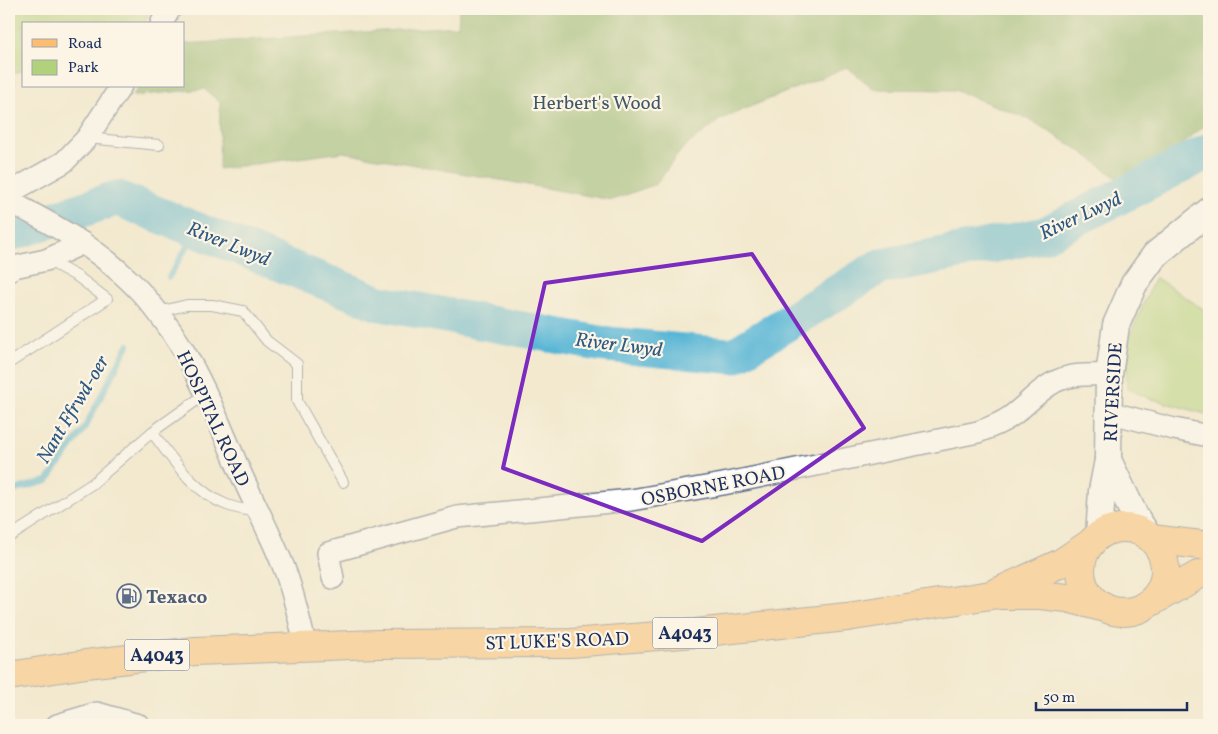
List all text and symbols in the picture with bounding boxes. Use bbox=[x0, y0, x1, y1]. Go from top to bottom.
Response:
legend bbox=[22, 22, 185, 88]
text: Road bbox=[68, 34, 102, 55]
text: Park bbox=[68, 58, 99, 79]
park label: Herbert's Wood bbox=[533, 91, 661, 117]
water label: River Lwyd bbox=[1035, 185, 1127, 248]
water label: River Lwyd bbox=[182, 215, 274, 274]
water label: River Lwyd bbox=[574, 327, 664, 365]
street label: RIVERSIDE bbox=[1098, 342, 1130, 443]
street label: HOSPITAL ROAD bbox=[169, 347, 255, 491]
water label: Nant Ffrwd-oer bbox=[30, 350, 117, 469]
street label: OSBORNE ROAD bbox=[639, 460, 788, 514]
fuel station icon: Texaco bbox=[116, 583, 142, 609]
place label: Texaco bbox=[146, 585, 208, 611]
road number: A4043 bbox=[652, 618, 718, 648]
street label: ST LUKE'S ROAD bbox=[485, 626, 629, 657]
road number: A4043 bbox=[124, 640, 190, 670]
scale bar bbox=[1036, 679, 1187, 711]
text: 50 m bbox=[1043, 688, 1075, 709]

